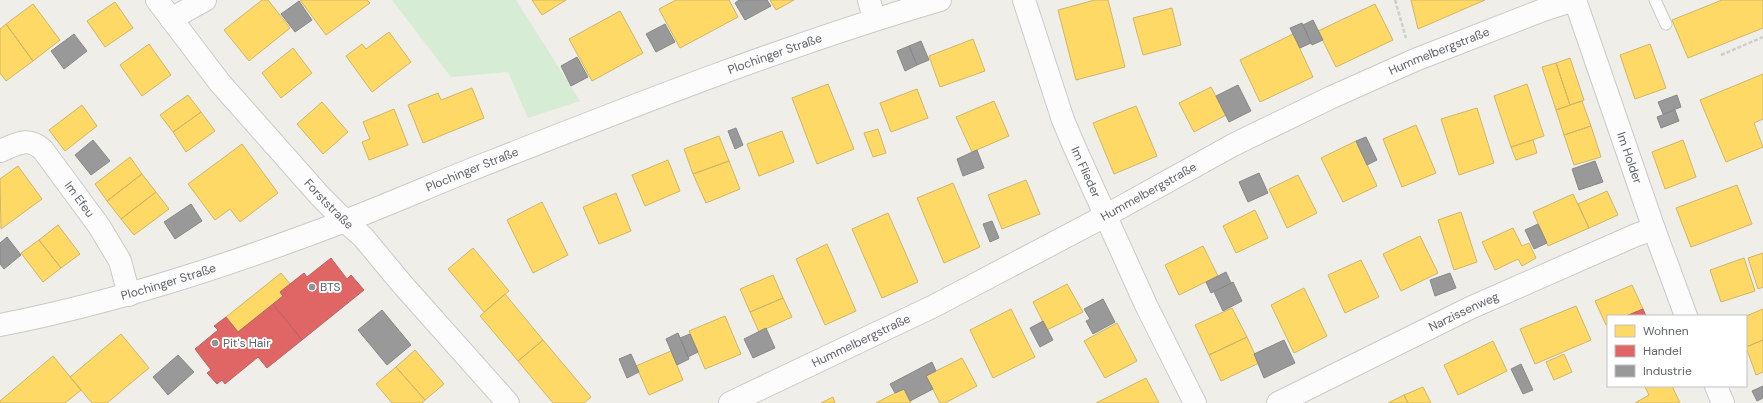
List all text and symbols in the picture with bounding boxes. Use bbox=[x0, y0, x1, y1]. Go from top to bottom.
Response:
street label: Hummelbergstraße bbox=[1386, 24, 1492, 79]
street label: Plochinger Straße bbox=[726, 30, 824, 78]
street label: Im Holder bbox=[1613, 130, 1646, 186]
street label: Plochinger Straße bbox=[423, 144, 521, 195]
street label: Im Flieder bbox=[1067, 144, 1105, 201]
street label: Hummelbergstraße bbox=[1098, 159, 1200, 225]
street label: Forststraße bbox=[301, 176, 357, 233]
street label: Im Efeu bbox=[61, 178, 98, 221]
street label: Plochinger Straße bbox=[119, 260, 218, 304]
place label: BTS bbox=[320, 279, 341, 295]
marker: BTS bbox=[307, 282, 317, 292]
street label: Narzissenweg bbox=[1426, 288, 1502, 335]
street label: Hummelbergstraße bbox=[809, 310, 913, 371]
legend bbox=[1607, 315, 1747, 387]
text: Wohnen bbox=[1643, 323, 1689, 339]
place label: Pit's Hair bbox=[223, 335, 271, 351]
marker: Pit's Hair bbox=[210, 338, 220, 348]
text: Handel bbox=[1643, 343, 1682, 359]
text: Industrie bbox=[1643, 363, 1692, 379]

